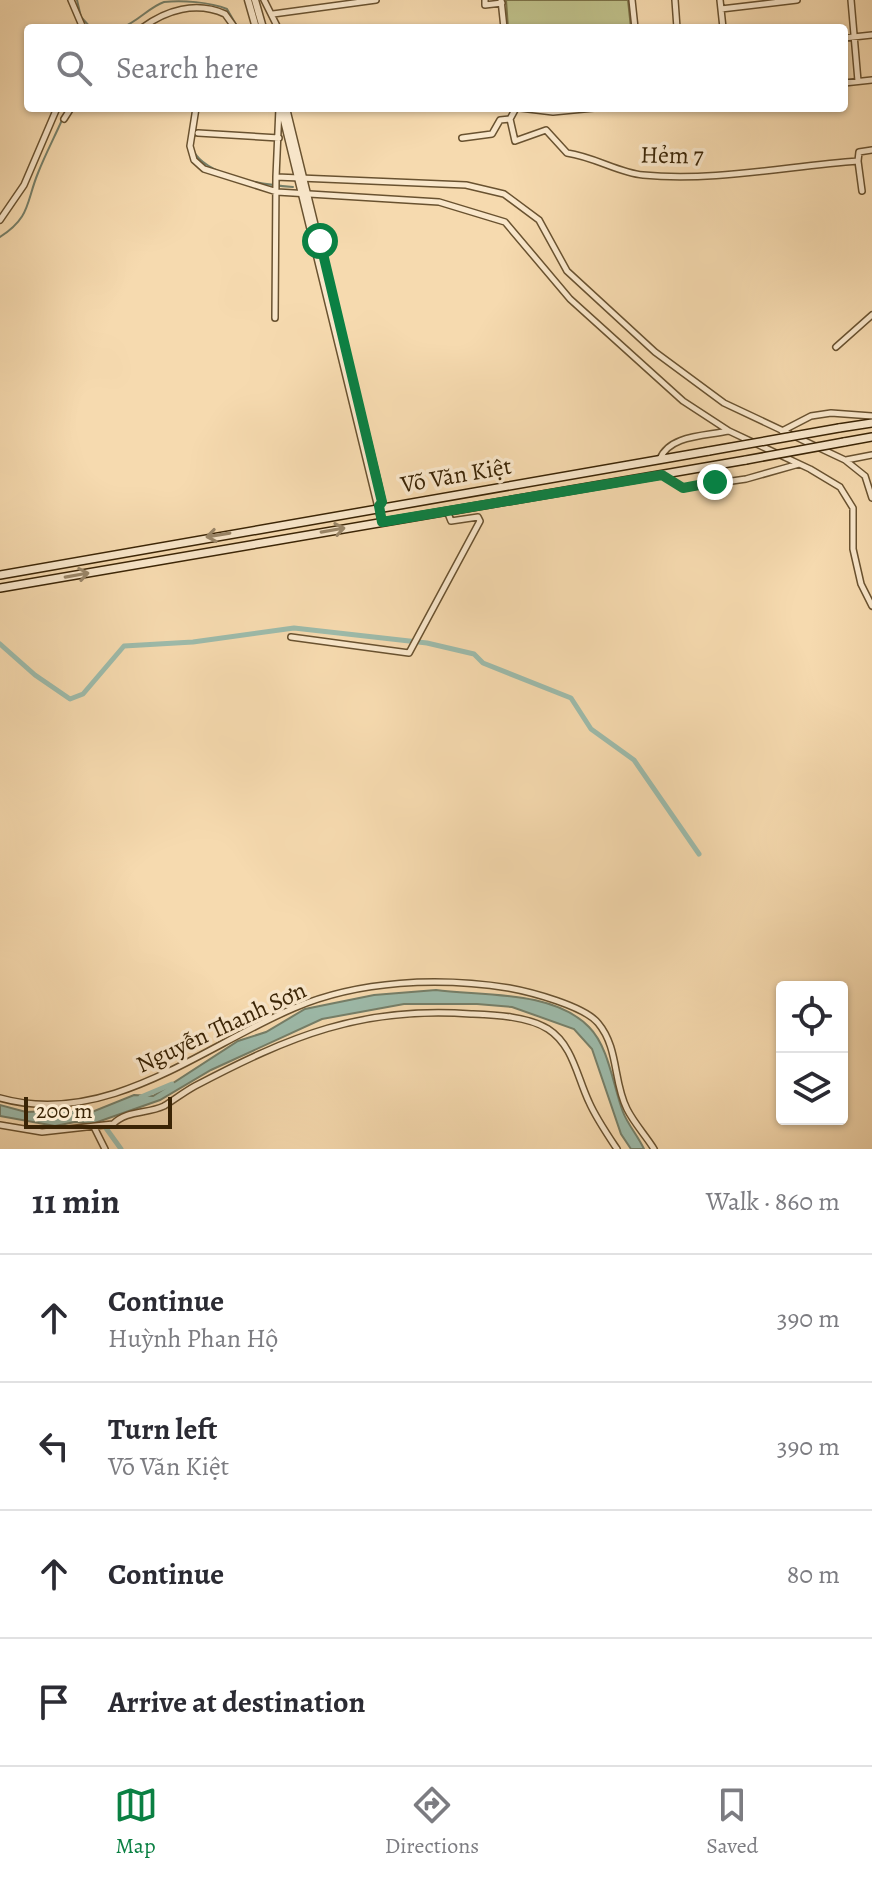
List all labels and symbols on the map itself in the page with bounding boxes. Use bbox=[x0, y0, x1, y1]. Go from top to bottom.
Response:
street label: Hẻm 7 bbox=[640, 138, 705, 172]
route start bbox=[302, 223, 338, 259]
street label: Võ Văn Kiệt bbox=[397, 450, 514, 501]
route end bbox=[697, 464, 733, 500]
one-way arrow bbox=[320, 522, 345, 537]
one-way arrow bbox=[206, 528, 231, 543]
one-way arrow bbox=[64, 566, 89, 581]
street label: Nguyễn Thanh Sơn bbox=[131, 974, 311, 1080]
scale bar bbox=[24, 1093, 172, 1129]

